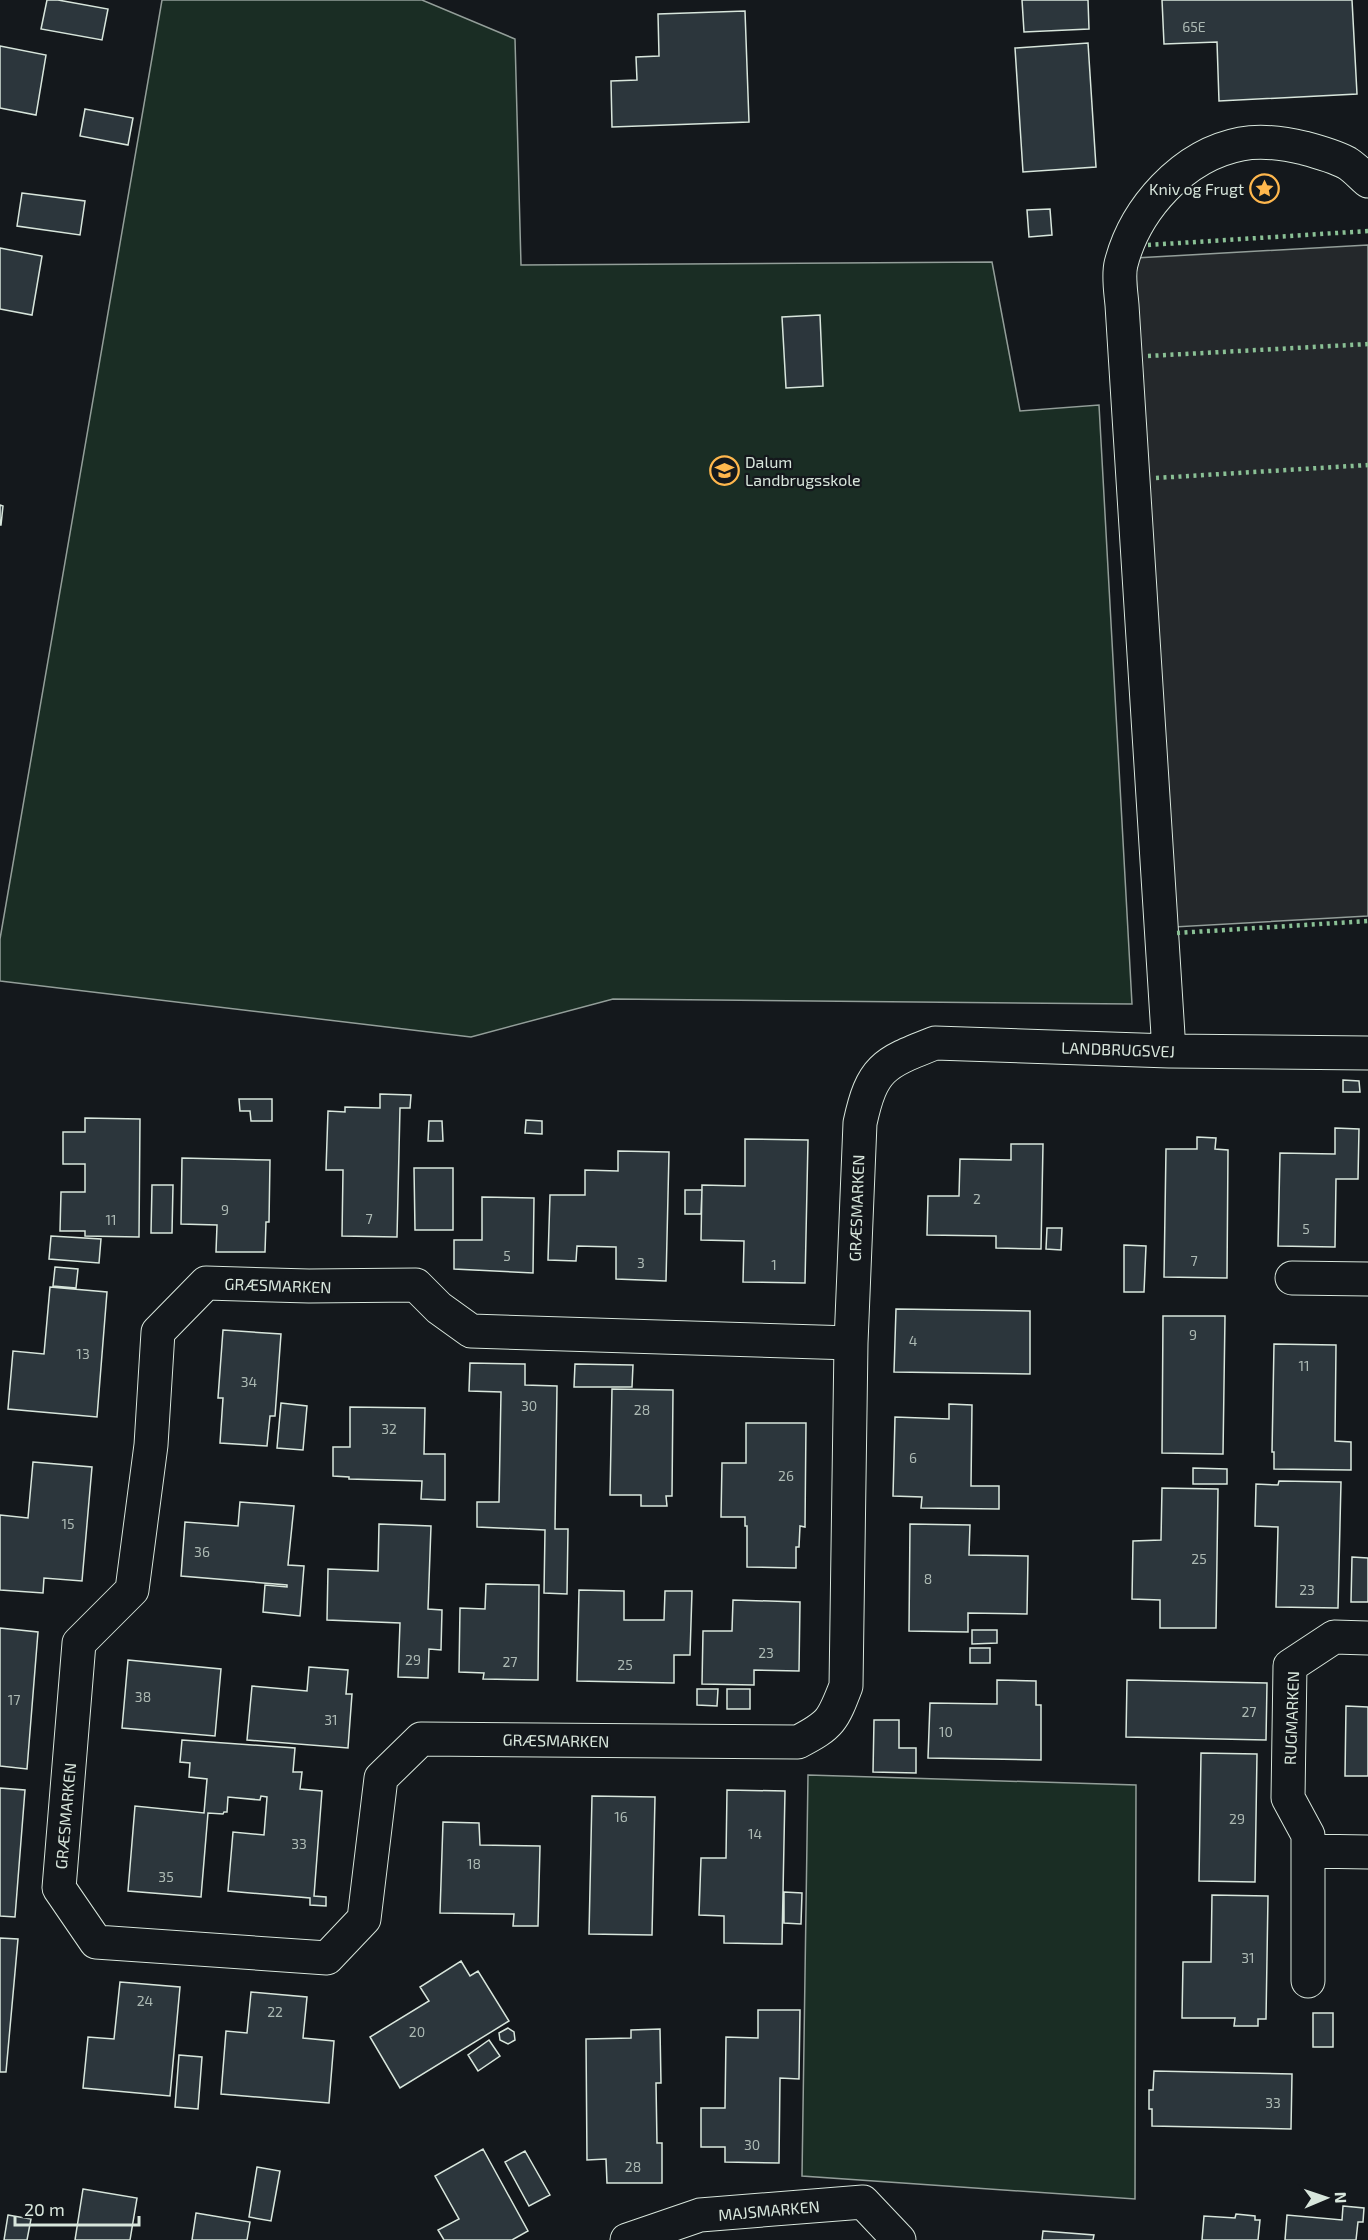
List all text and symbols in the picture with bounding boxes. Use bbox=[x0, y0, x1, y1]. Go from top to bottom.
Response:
house number: 65E bbox=[1182, 18, 1206, 35]
place icon: Kniv og Frugt bbox=[1249, 172, 1281, 204]
place label: Kniv og Frugt bbox=[1149, 179, 1244, 198]
place label: Dalum Landbrugsskole bbox=[745, 452, 861, 489]
school or university icon: Dalum Landbrugsskole bbox=[708, 454, 740, 486]
street label: LANDBRUGSVEJ bbox=[1061, 1038, 1175, 1060]
street label: GRÆSMARKEN bbox=[845, 1154, 867, 1262]
house number: 2 bbox=[973, 1190, 981, 1207]
house number: 9 bbox=[221, 1201, 229, 1218]
house number: 7 bbox=[365, 1210, 373, 1227]
house number: 11 bbox=[105, 1211, 117, 1228]
house number: 5 bbox=[1302, 1220, 1310, 1237]
house number: 5 bbox=[503, 1247, 511, 1264]
house number: 7 bbox=[1190, 1252, 1198, 1269]
house number: 3 bbox=[637, 1254, 645, 1271]
house number: 1 bbox=[771, 1256, 777, 1273]
street label: GRÆSMARKEN bbox=[224, 1274, 332, 1296]
house number: 9 bbox=[1189, 1326, 1197, 1343]
house number: 4 bbox=[909, 1332, 917, 1349]
house number: 13 bbox=[76, 1345, 90, 1362]
house number: 11 bbox=[1298, 1357, 1310, 1374]
house number: 34 bbox=[241, 1373, 257, 1390]
house number: 30 bbox=[521, 1397, 537, 1414]
house number: 28 bbox=[634, 1401, 650, 1418]
house number: 32 bbox=[381, 1420, 397, 1437]
house number: 6 bbox=[909, 1449, 917, 1466]
house number: 26 bbox=[778, 1467, 794, 1484]
house number: 15 bbox=[61, 1515, 75, 1532]
house number: 36 bbox=[194, 1543, 210, 1560]
house number: 25 bbox=[1191, 1550, 1207, 1567]
house number: 8 bbox=[924, 1570, 932, 1587]
house number: 23 bbox=[1299, 1581, 1315, 1598]
house number: 23 bbox=[758, 1644, 774, 1661]
house number: 29 bbox=[405, 1651, 421, 1668]
house number: 27 bbox=[502, 1653, 518, 1670]
house number: 25 bbox=[617, 1656, 633, 1673]
street label: RUGMARKEN bbox=[1280, 1671, 1302, 1765]
house number: 38 bbox=[135, 1688, 151, 1705]
house number: 17 bbox=[8, 1691, 20, 1708]
house number: 27 bbox=[1241, 1703, 1257, 1720]
house number: 31 bbox=[324, 1711, 338, 1728]
house number: 10 bbox=[939, 1723, 953, 1740]
street label: GRÆSMARKEN bbox=[502, 1730, 610, 1750]
street label: GRÆSMARKEN bbox=[51, 1762, 79, 1870]
house number: 16 bbox=[614, 1808, 628, 1825]
house number: 29 bbox=[1229, 1810, 1245, 1827]
house number: 14 bbox=[748, 1825, 762, 1842]
house number: 33 bbox=[291, 1835, 307, 1852]
house number: 18 bbox=[467, 1855, 481, 1872]
house number: 35 bbox=[158, 1868, 174, 1885]
house number: 31 bbox=[1241, 1949, 1255, 1966]
house number: 24 bbox=[137, 1992, 153, 2009]
house number: 22 bbox=[267, 2003, 283, 2020]
house number: 20 bbox=[409, 2023, 425, 2040]
house number: 33 bbox=[1265, 2094, 1281, 2111]
house number: 30 bbox=[744, 2136, 760, 2153]
house number: 28 bbox=[625, 2158, 641, 2175]
north arrow bbox=[1296, 2168, 1356, 2228]
scale bar bbox=[15, 2189, 140, 2227]
text: N bbox=[1332, 2191, 1351, 2204]
street label: MAJSMARKEN bbox=[717, 2196, 821, 2224]
text: 20 m bbox=[24, 2198, 65, 2220]

